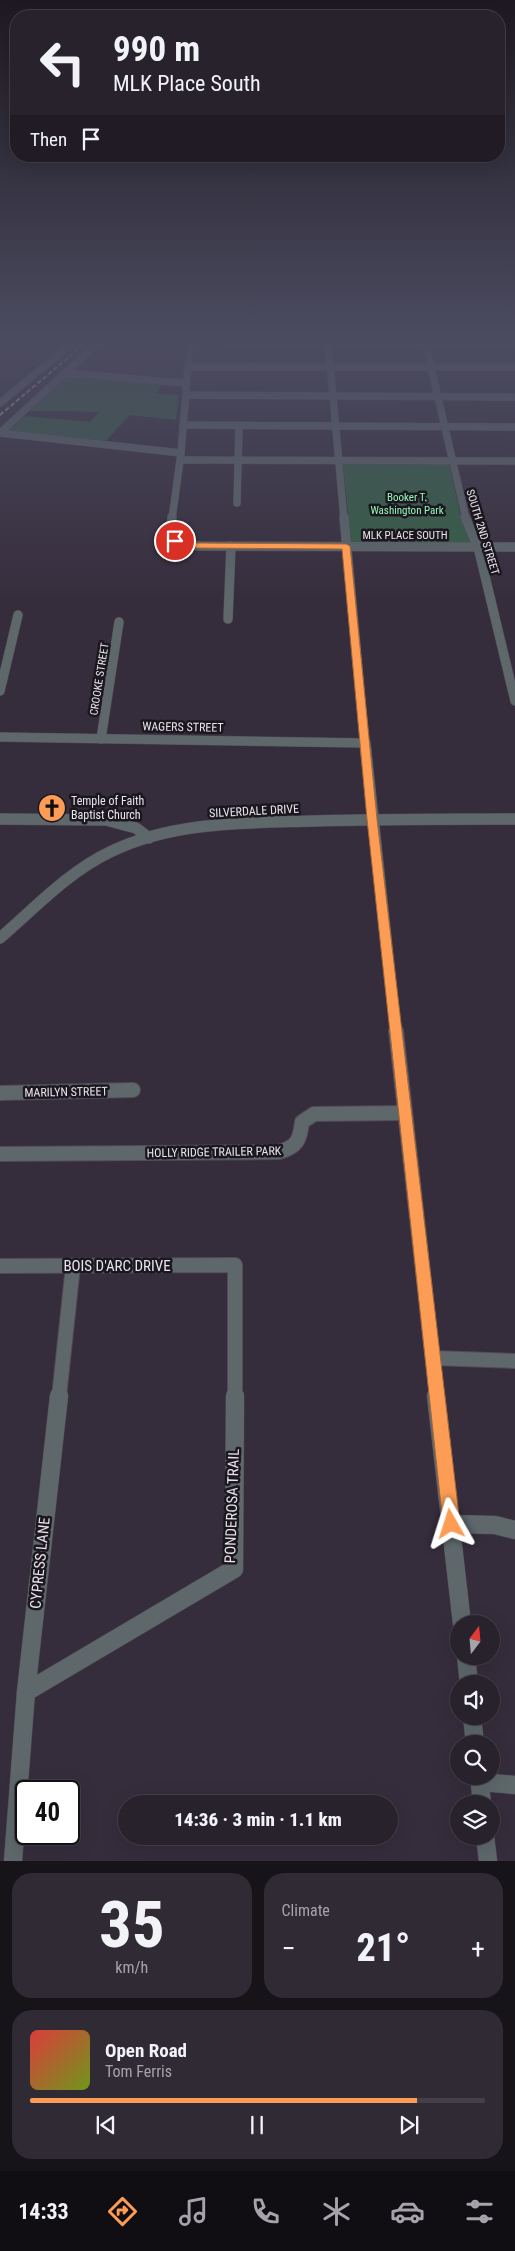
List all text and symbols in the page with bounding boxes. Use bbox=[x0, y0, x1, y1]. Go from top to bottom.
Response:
text: 990 m bbox=[113, 29, 200, 70]
icon: left bbox=[30, 30, 95, 95]
text: MLK Place South bbox=[113, 71, 261, 96]
icon: arrive bbox=[77, 125, 105, 153]
text: Then bbox=[30, 128, 67, 151]
street label: SOUTH 2ND STREET bbox=[463, 488, 502, 577]
park label: Booker T. Washington Park bbox=[370, 491, 444, 517]
pin bbox=[154, 520, 196, 562]
icon: arrive bbox=[161, 527, 189, 555]
street label: MLK PLACE SOUTH bbox=[362, 529, 448, 542]
street label: CROOKE STREET bbox=[87, 642, 112, 716]
street label: WAGERS STREET bbox=[142, 719, 224, 735]
church icon: Temple of Faith Baptist Church bbox=[37, 793, 67, 823]
place label: Temple of Faith Baptist Church bbox=[71, 794, 145, 822]
street label: SILVERDALE DRIVE bbox=[209, 802, 299, 820]
street label: MARILYN STREET bbox=[24, 1084, 108, 1100]
street label: HOLLY RIDGE TRAILER PARK bbox=[147, 1144, 282, 1160]
street label: BOIS D'ARC DRIVE bbox=[63, 1257, 171, 1275]
street label: PONDEROSA TRAIL bbox=[221, 1448, 243, 1564]
position arrow bbox=[424, 1497, 476, 1549]
street label: CYPRESS LANE bbox=[26, 1516, 54, 1610]
north arrow bbox=[450, 1615, 500, 1665]
map controls bbox=[450, 1615, 500, 1845]
button: sound bbox=[450, 1675, 500, 1725]
button: search bbox=[450, 1735, 500, 1785]
speed limit sign: 40 bbox=[15, 1780, 80, 1845]
button: layers bbox=[450, 1795, 500, 1845]
text: 14:36 · 3 min · 1.1 km bbox=[174, 1808, 342, 1831]
text: 35 bbox=[99, 1887, 165, 1963]
text: Climate bbox=[282, 1901, 330, 1920]
text: 21° bbox=[357, 1926, 410, 1970]
text: − bbox=[282, 1932, 296, 1965]
text: + bbox=[471, 1932, 485, 1965]
text: km/h bbox=[115, 1958, 148, 1977]
text: Open Road bbox=[105, 2039, 187, 2062]
text: Tom Ferris bbox=[105, 2062, 172, 2081]
icon: previous bbox=[92, 2111, 120, 2139]
icon: pause bbox=[243, 2111, 271, 2139]
icon: next bbox=[395, 2111, 423, 2139]
icon: directions bbox=[105, 2194, 140, 2229]
icon: music bbox=[176, 2194, 211, 2229]
icon: phone bbox=[248, 2194, 283, 2229]
icon: climate bbox=[319, 2194, 354, 2229]
icon: car bbox=[390, 2194, 425, 2229]
icon: filters bbox=[462, 2194, 497, 2229]
text: 14:33 bbox=[18, 2199, 69, 2224]

